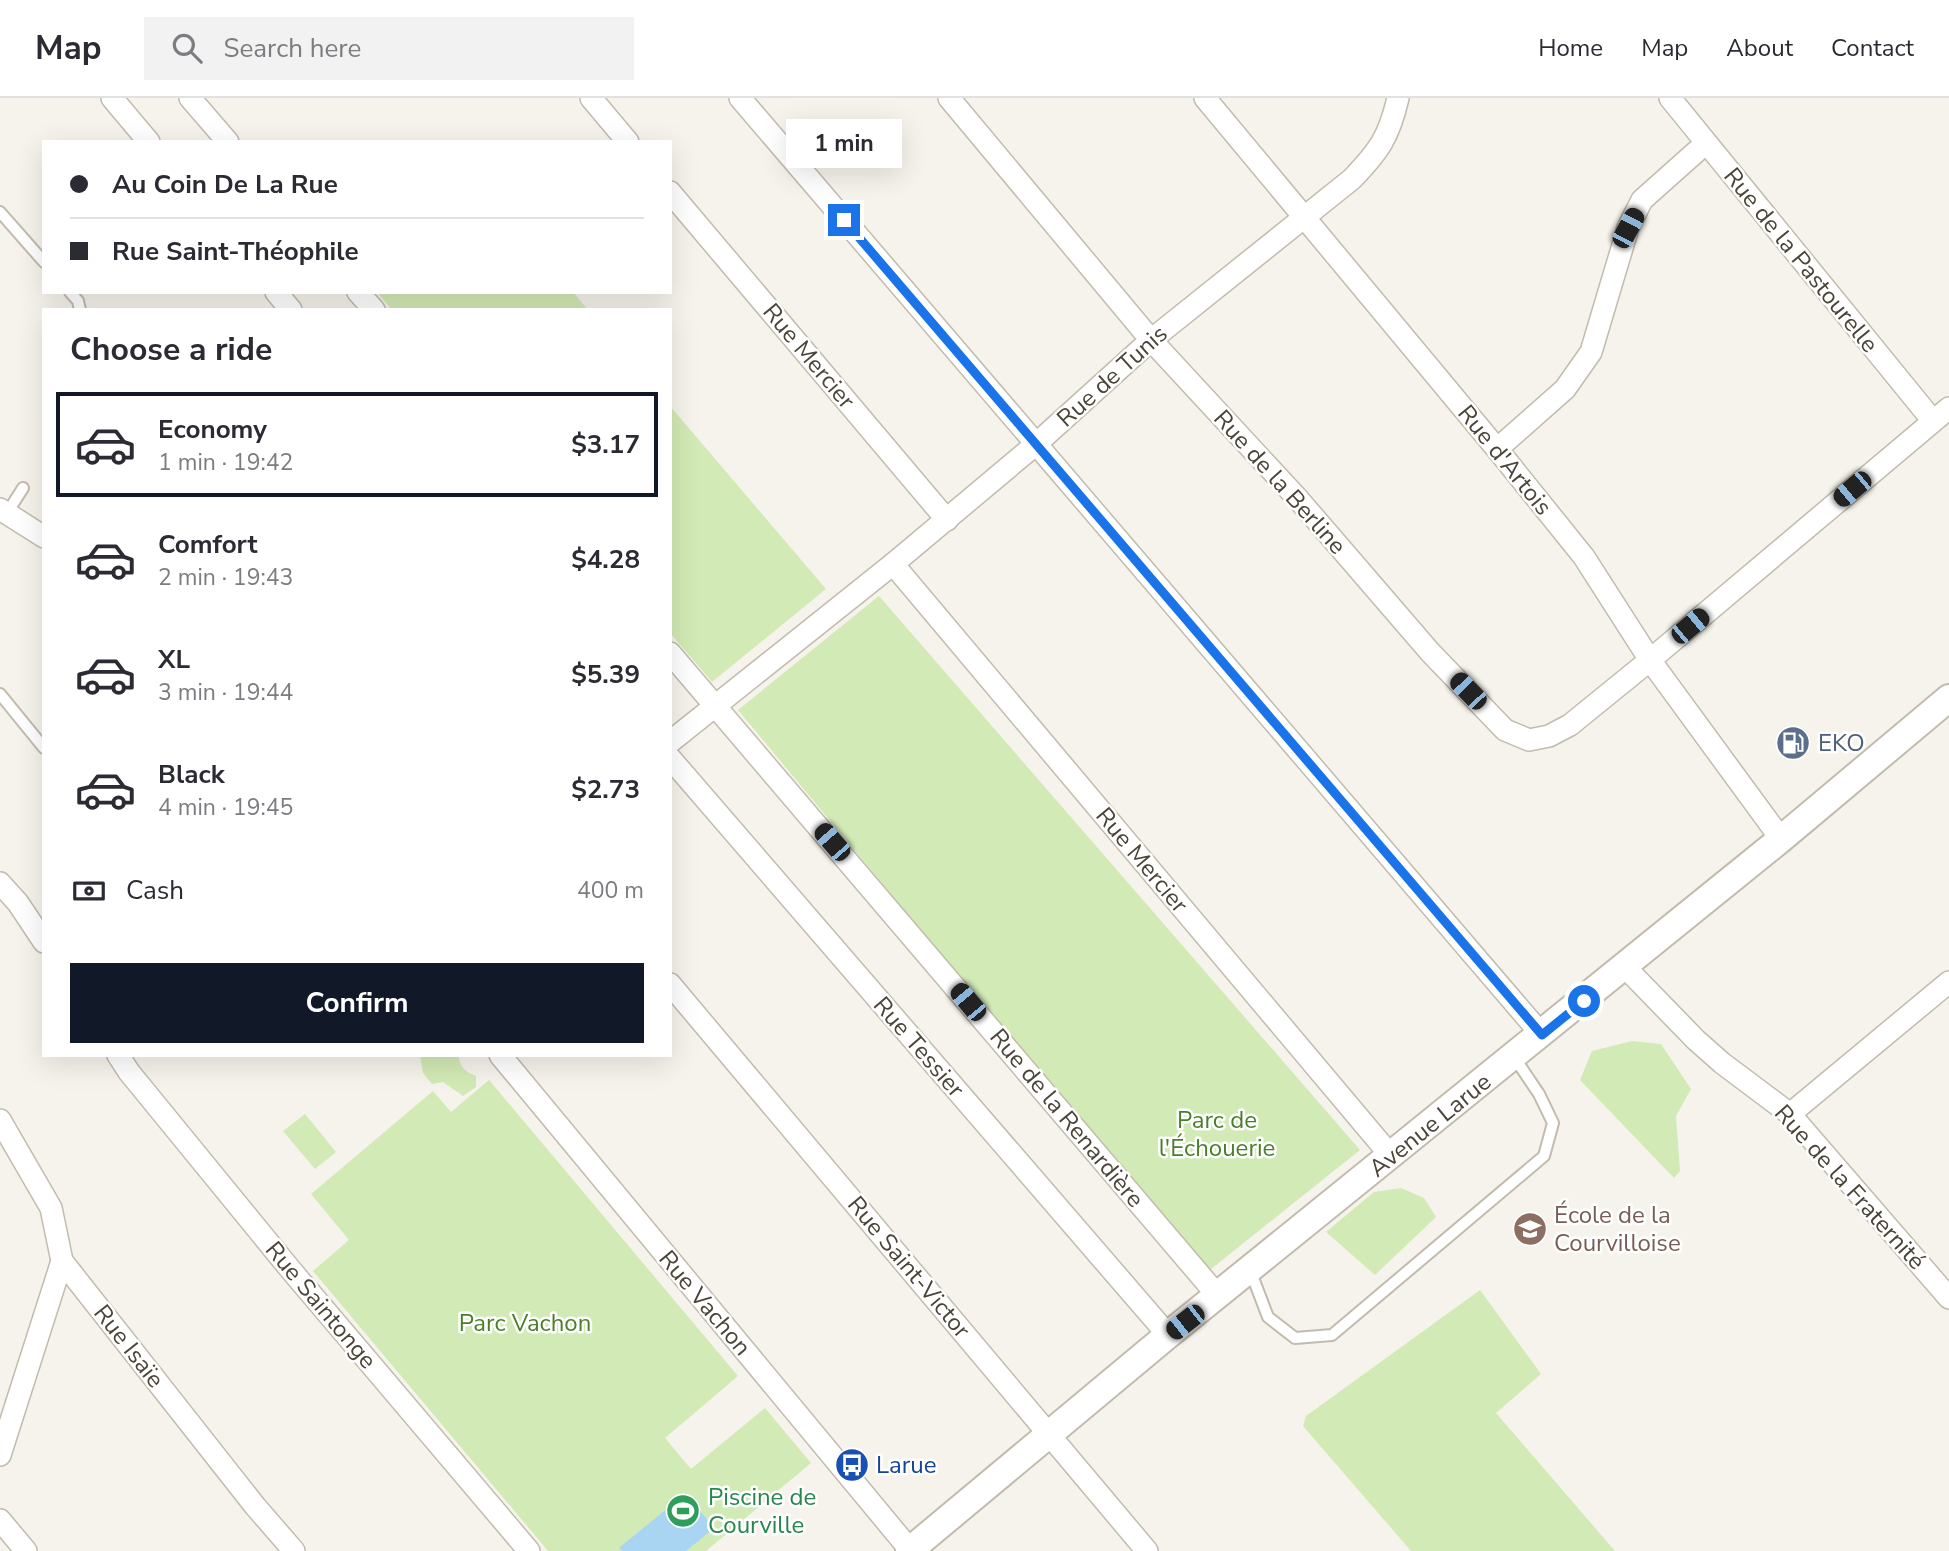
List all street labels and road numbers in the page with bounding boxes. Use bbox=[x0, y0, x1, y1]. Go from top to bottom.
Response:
street label: Rue de la Pastourelle bbox=[1716, 161, 1886, 359]
street label: Rue Mercier bbox=[756, 297, 863, 416]
street label: Rue de Tunis bbox=[1050, 318, 1174, 434]
street label: Rue d'Artois bbox=[1451, 398, 1559, 522]
street label: Rue de la Berline bbox=[1207, 403, 1353, 561]
street label: Rue Mercier bbox=[1089, 801, 1196, 920]
street label: Rue Tessier bbox=[866, 990, 972, 1105]
street label: Rue de la Renardière bbox=[983, 1022, 1151, 1214]
street label: Avenue Larue bbox=[1362, 1066, 1498, 1184]
street label: Rue de la Fraternité bbox=[1767, 1098, 1933, 1276]
street label: Rue Saint-Victor bbox=[840, 1189, 978, 1345]
street label: Rue Saintonge bbox=[258, 1234, 384, 1376]
street label: Rue Vachon bbox=[652, 1244, 758, 1362]
street label: Rue Isaïe bbox=[86, 1298, 172, 1394]

